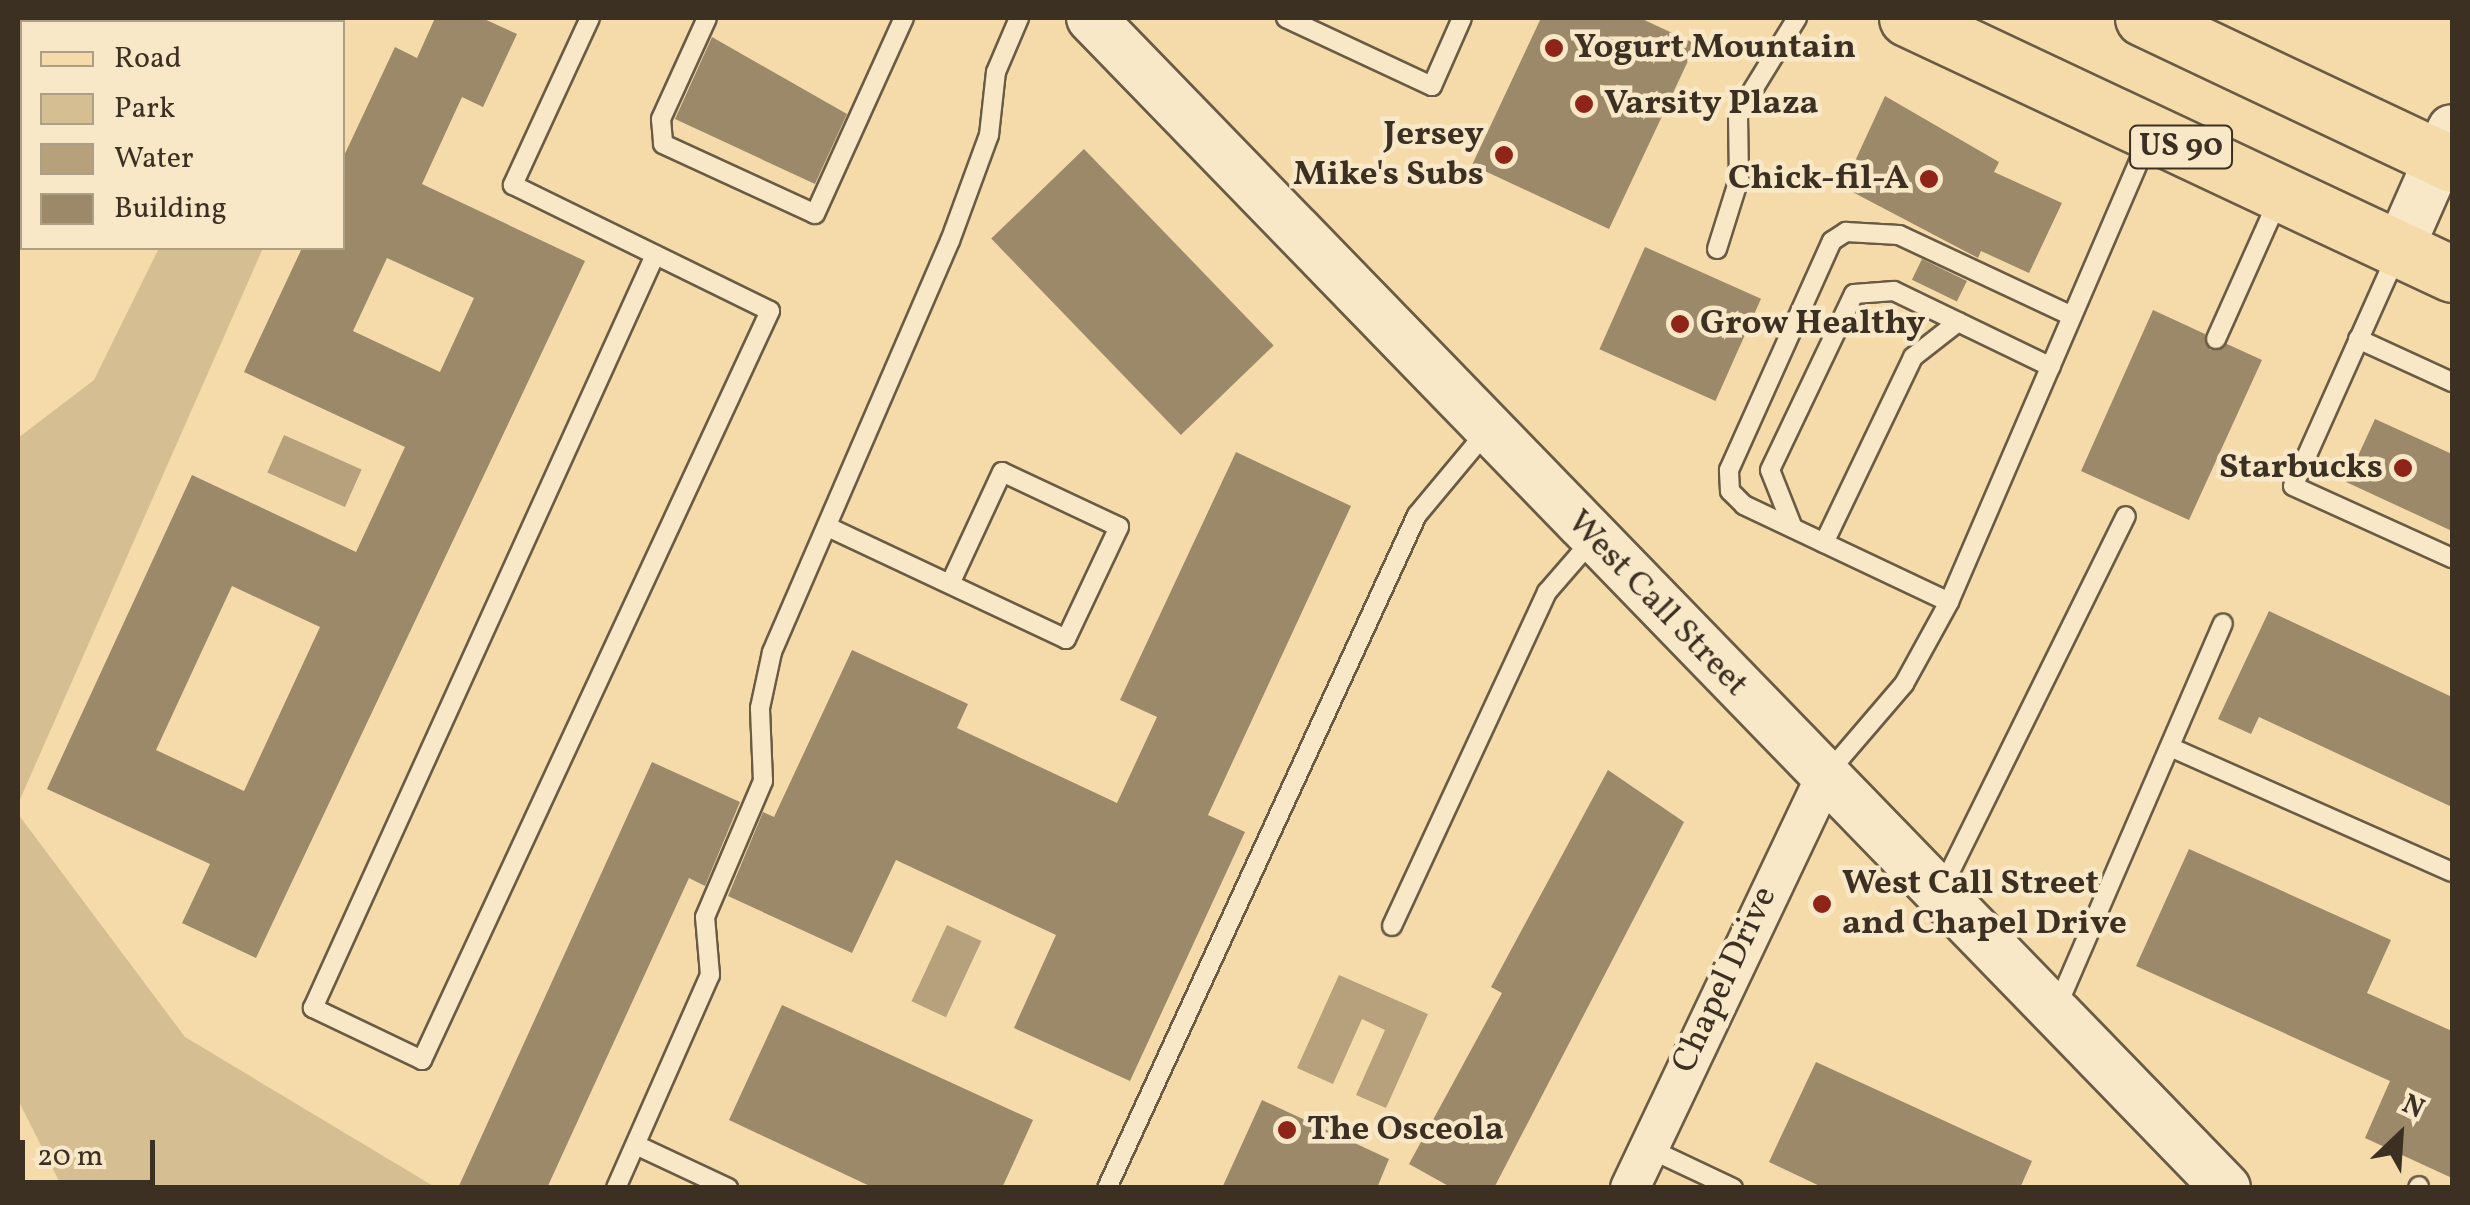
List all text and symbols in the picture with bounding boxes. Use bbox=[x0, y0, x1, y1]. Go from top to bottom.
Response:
legend bbox=[20, 20, 345, 250]
place label: Yogurt Mountain bbox=[1574, 27, 1856, 69]
marker: Yogurt Mountain bbox=[1543, 37, 1565, 59]
text: Road bbox=[114, 38, 182, 80]
place label: Varsity Plaza bbox=[1604, 83, 1819, 125]
text: Park bbox=[114, 88, 175, 130]
marker: Varsity Plaza bbox=[1573, 93, 1595, 115]
place label: Jersey Mike's Subs bbox=[1293, 114, 1484, 196]
road number: US 90 bbox=[2128, 120, 2234, 174]
text: Water bbox=[114, 138, 194, 180]
marker: Jersey Mike's Subs bbox=[1493, 144, 1515, 166]
place label: Chick-fil-A bbox=[1728, 158, 1909, 200]
marker: Chick-fil-A bbox=[1918, 168, 1940, 190]
text: Building bbox=[114, 188, 227, 230]
place label: Grow Healthy bbox=[1700, 303, 1926, 345]
marker: Grow Healthy bbox=[1669, 313, 1691, 335]
place label: Starbucks bbox=[2219, 447, 2383, 489]
marker: Starbucks bbox=[2392, 457, 2414, 479]
street label: West Call Street bbox=[1557, 502, 1757, 706]
place label: West Call Street and Chapel Drive bbox=[1842, 863, 2127, 945]
street label: Chapel Drive bbox=[1664, 880, 1786, 1080]
marker: West Call Street and Chapel Drive bbox=[1811, 893, 1833, 915]
north arrow bbox=[2350, 1085, 2450, 1185]
text: N bbox=[2395, 1085, 2430, 1129]
place label: The Osceola bbox=[1307, 1109, 1504, 1151]
marker: The Osceola bbox=[1276, 1119, 1298, 1141]
scale bar bbox=[25, 1120, 160, 1182]
text: 20 m bbox=[37, 1136, 103, 1178]

